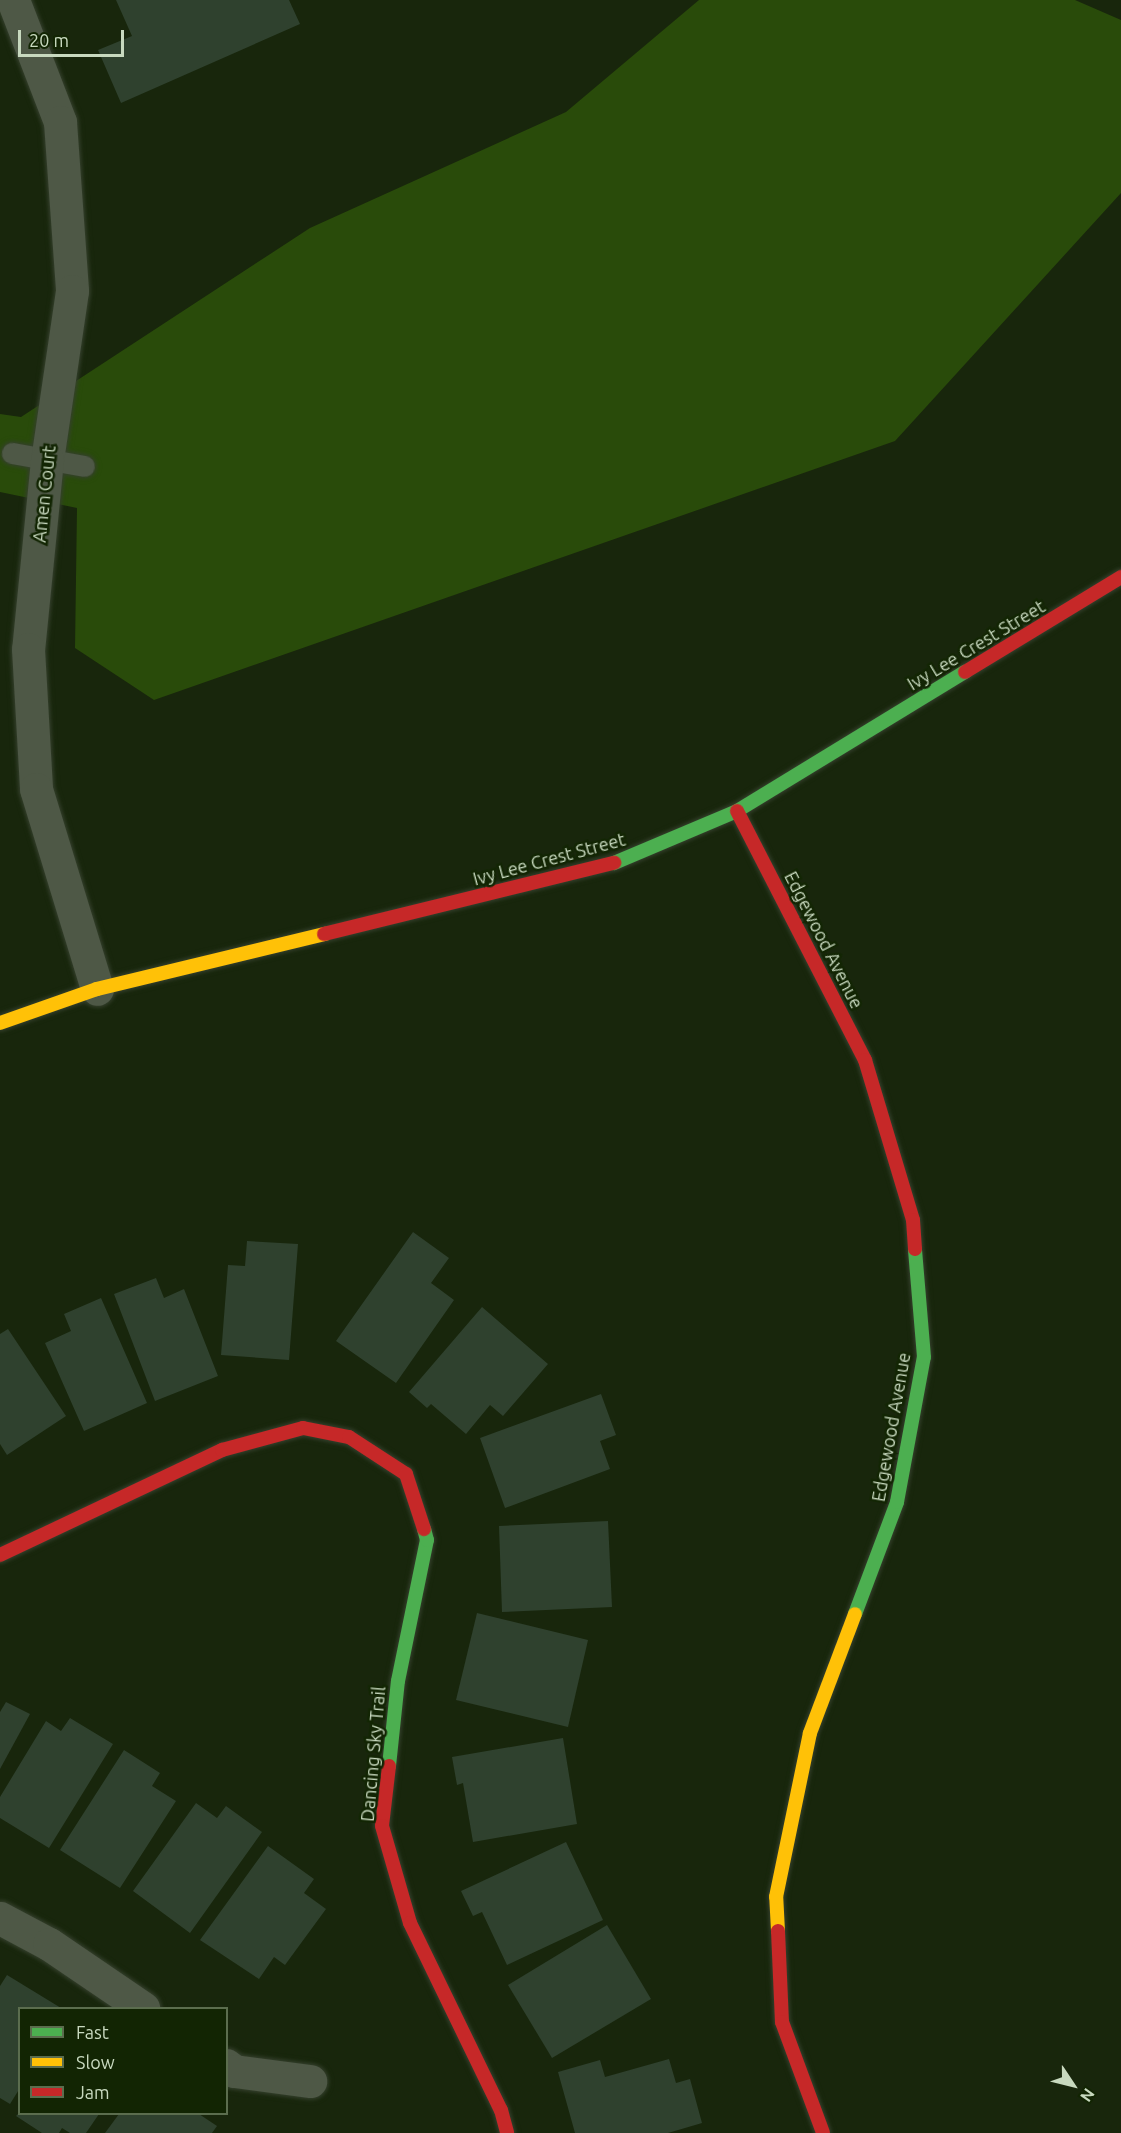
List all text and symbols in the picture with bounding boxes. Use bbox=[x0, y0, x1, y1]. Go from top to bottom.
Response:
scale bar bbox=[21, 18, 128, 56]
text: 20 m bbox=[29, 30, 69, 50]
street label: Amen Court bbox=[28, 444, 60, 544]
street label: Ivy Lee Crest Street bbox=[903, 595, 1049, 695]
street label: Ivy Lee Crest Street bbox=[471, 828, 627, 890]
street label: Edgewood Avenue bbox=[780, 868, 868, 1012]
street label: Edgewood Avenue bbox=[867, 1351, 915, 1503]
street label: Dancing Sky Trail bbox=[356, 1686, 390, 1822]
legend bbox=[18, 2007, 228, 2115]
text: Fast bbox=[76, 2022, 109, 2042]
text: Slow bbox=[76, 2052, 115, 2072]
north arrow bbox=[1043, 2055, 1103, 2115]
text: Jam bbox=[76, 2082, 110, 2102]
text: N bbox=[1077, 2085, 1099, 2105]

